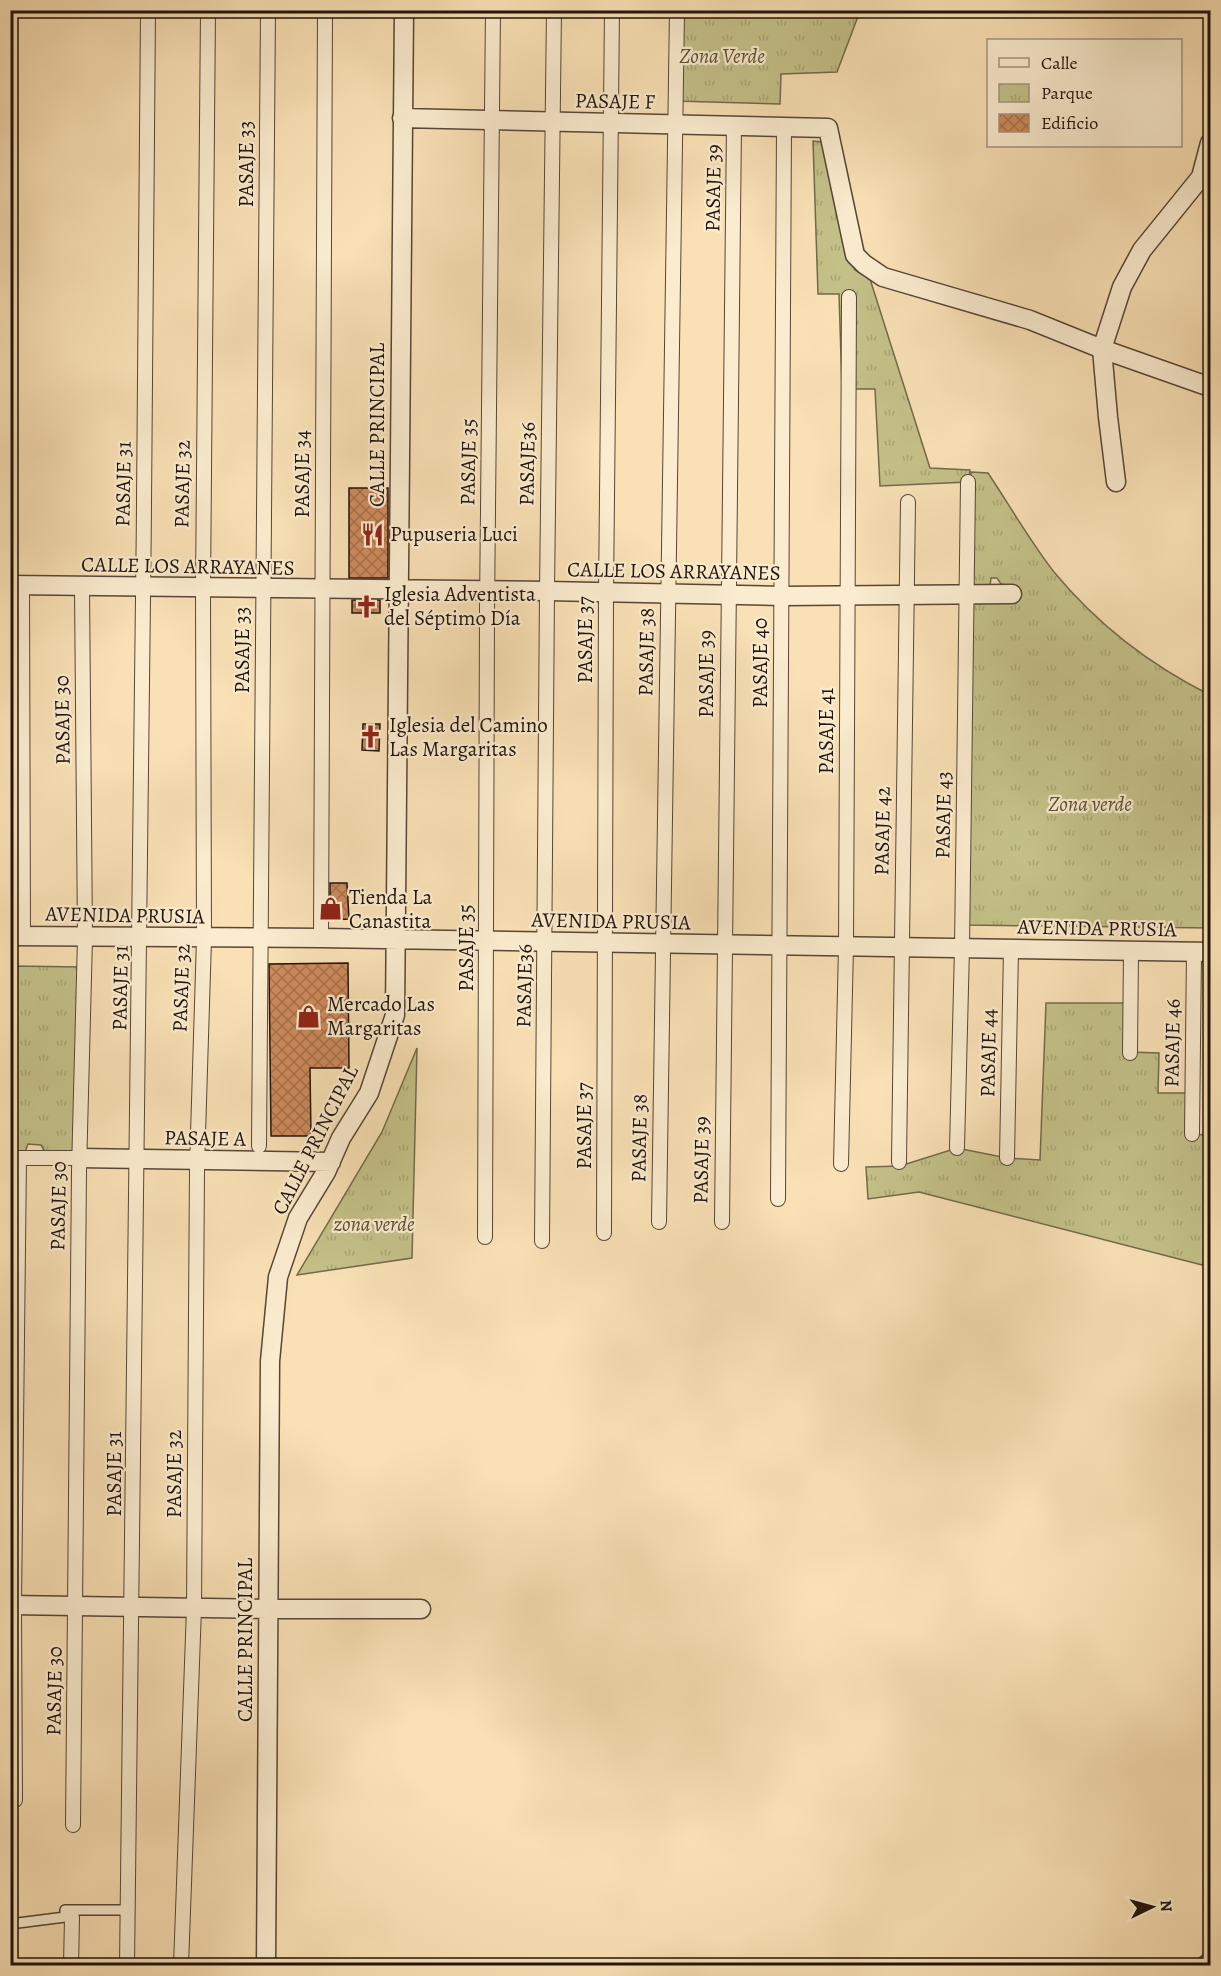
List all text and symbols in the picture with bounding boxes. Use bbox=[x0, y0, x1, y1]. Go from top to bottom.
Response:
legend bbox=[987, 39, 1182, 147]
park label: Zona Verde bbox=[679, 42, 765, 70]
text: Calle bbox=[1041, 51, 1078, 75]
text: Parque bbox=[1041, 81, 1093, 105]
street label: PASAJE F bbox=[575, 86, 656, 116]
text: Edificio bbox=[1041, 111, 1098, 135]
street label: PASAJE 33 bbox=[232, 120, 260, 208]
street label: PASAJE 39 bbox=[698, 144, 728, 232]
street label: CALLE PRINCIPAL bbox=[363, 343, 391, 507]
street label: PASAJE 35 bbox=[453, 418, 483, 506]
street label: PASAJE36 bbox=[512, 421, 542, 506]
street label: PASAJE 34 bbox=[288, 430, 316, 518]
street label: PASAJE 32 bbox=[167, 440, 197, 528]
street label: PASAJE 31 bbox=[108, 441, 138, 527]
place label: Pupuseria Luci bbox=[390, 520, 518, 548]
restaurant icon: Pupuseria Luci bbox=[359, 521, 385, 547]
street label: CALLE LOS ARRAYANES bbox=[81, 550, 295, 582]
street label: CALLE LOS ARRAYANES bbox=[567, 555, 781, 587]
place label: Iglesia Adventista del Séptimo Día bbox=[384, 580, 536, 632]
church icon: Iglesia Adventista del Séptimo Día bbox=[353, 593, 379, 619]
street label: PASAJE 37 bbox=[571, 596, 599, 684]
street label: PASAJE 33 bbox=[228, 606, 256, 694]
street label: PASAJE 38 bbox=[631, 607, 661, 697]
street label: PASAJE 40 bbox=[746, 618, 774, 708]
street label: PASAJE 39 bbox=[692, 630, 720, 718]
street label: PASAJE 30 bbox=[47, 675, 77, 765]
street label: PASAJE 41 bbox=[812, 688, 840, 774]
place label: Iglesia del Camino Las Margaritas bbox=[389, 711, 548, 763]
church icon: Iglesia del Camino Las Margaritas bbox=[358, 724, 384, 750]
street label: PASAJE 43 bbox=[928, 771, 958, 859]
street label: PASAJE 42 bbox=[867, 786, 897, 876]
park label: Zona verde bbox=[1048, 790, 1132, 818]
place label: Tienda La Canastita bbox=[349, 883, 433, 935]
shop icon: Tienda La Canastita bbox=[318, 896, 344, 922]
street label: AVENIDA PRUSIA bbox=[44, 900, 206, 930]
street label: PASAJE 35 bbox=[452, 904, 480, 992]
street label: AVENIDA PRUSIA bbox=[530, 906, 692, 936]
street label: AVENIDA PRUSIA bbox=[1016, 913, 1178, 943]
street label: PASAJE 32 bbox=[165, 943, 197, 1033]
street label: PASAJE36 bbox=[509, 943, 539, 1028]
street label: PASAJE 31 bbox=[105, 945, 135, 1031]
place label: Mercado Las Margaritas bbox=[327, 990, 435, 1042]
street label: PASAJE 46 bbox=[1157, 998, 1187, 1088]
shop icon: Mercado Las Margaritas bbox=[296, 1003, 322, 1029]
street label: PASAJE 44 bbox=[973, 1008, 1003, 1098]
street label: CALLE PRINCIPAL bbox=[265, 1060, 365, 1220]
street label: PASAJE 37 bbox=[570, 1082, 598, 1170]
street label: PASAJE 38 bbox=[624, 1093, 654, 1183]
street label: PASAJE 39 bbox=[686, 1116, 716, 1204]
street label: PASAJE A bbox=[164, 1123, 247, 1153]
street label: PASAJE 30 bbox=[43, 1161, 73, 1251]
park label: zona verde bbox=[333, 1210, 415, 1238]
street label: PASAJE 32 bbox=[160, 1430, 188, 1518]
street label: PASAJE 31 bbox=[100, 1431, 128, 1517]
street label: CALLE PRINCIPAL bbox=[231, 1558, 259, 1722]
street label: PASAJE 30 bbox=[39, 1646, 69, 1736]
north arrow bbox=[1122, 1877, 1182, 1937]
text: N bbox=[1154, 1899, 1177, 1913]

